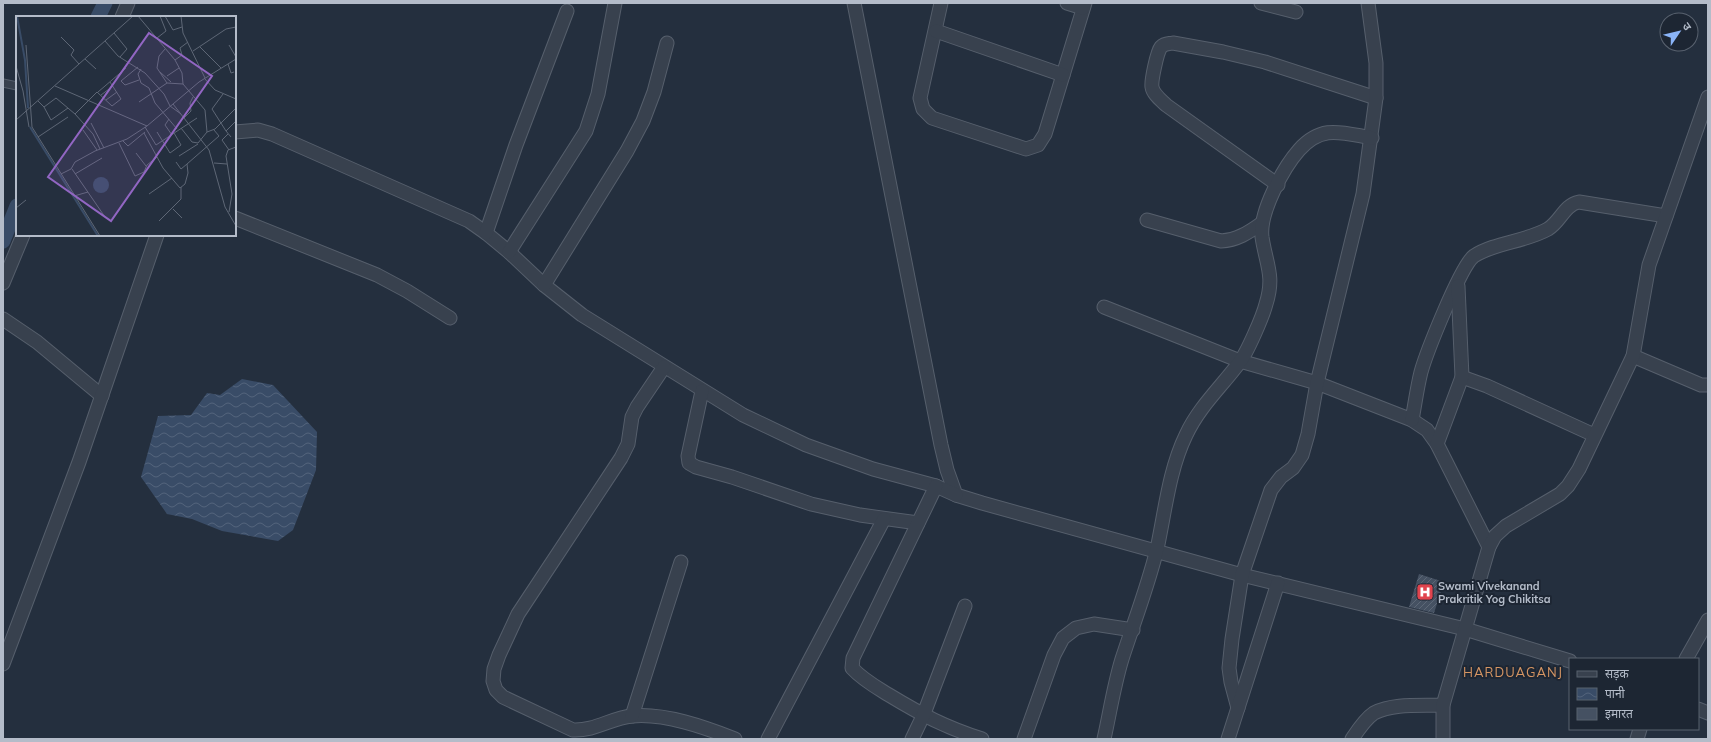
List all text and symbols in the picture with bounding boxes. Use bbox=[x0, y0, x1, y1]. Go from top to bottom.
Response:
north arrow bbox=[1659, 12, 1699, 52]
inset map bbox=[16, 16, 236, 236]
text: उ bbox=[1680, 20, 1695, 33]
place label: Swami Vivekanand Prakritik Yog Chikitsa bbox=[1438, 579, 1551, 606]
hospital icon: Swami Vivekanand Prakritik Yog Chikitsa bbox=[1415, 582, 1435, 602]
legend bbox=[1569, 658, 1699, 730]
district label: HARDUAGANJ bbox=[1463, 664, 1563, 680]
text: सड़क bbox=[1605, 666, 1630, 681]
text: पानी bbox=[1605, 686, 1626, 701]
text: इमारत bbox=[1605, 706, 1634, 721]

